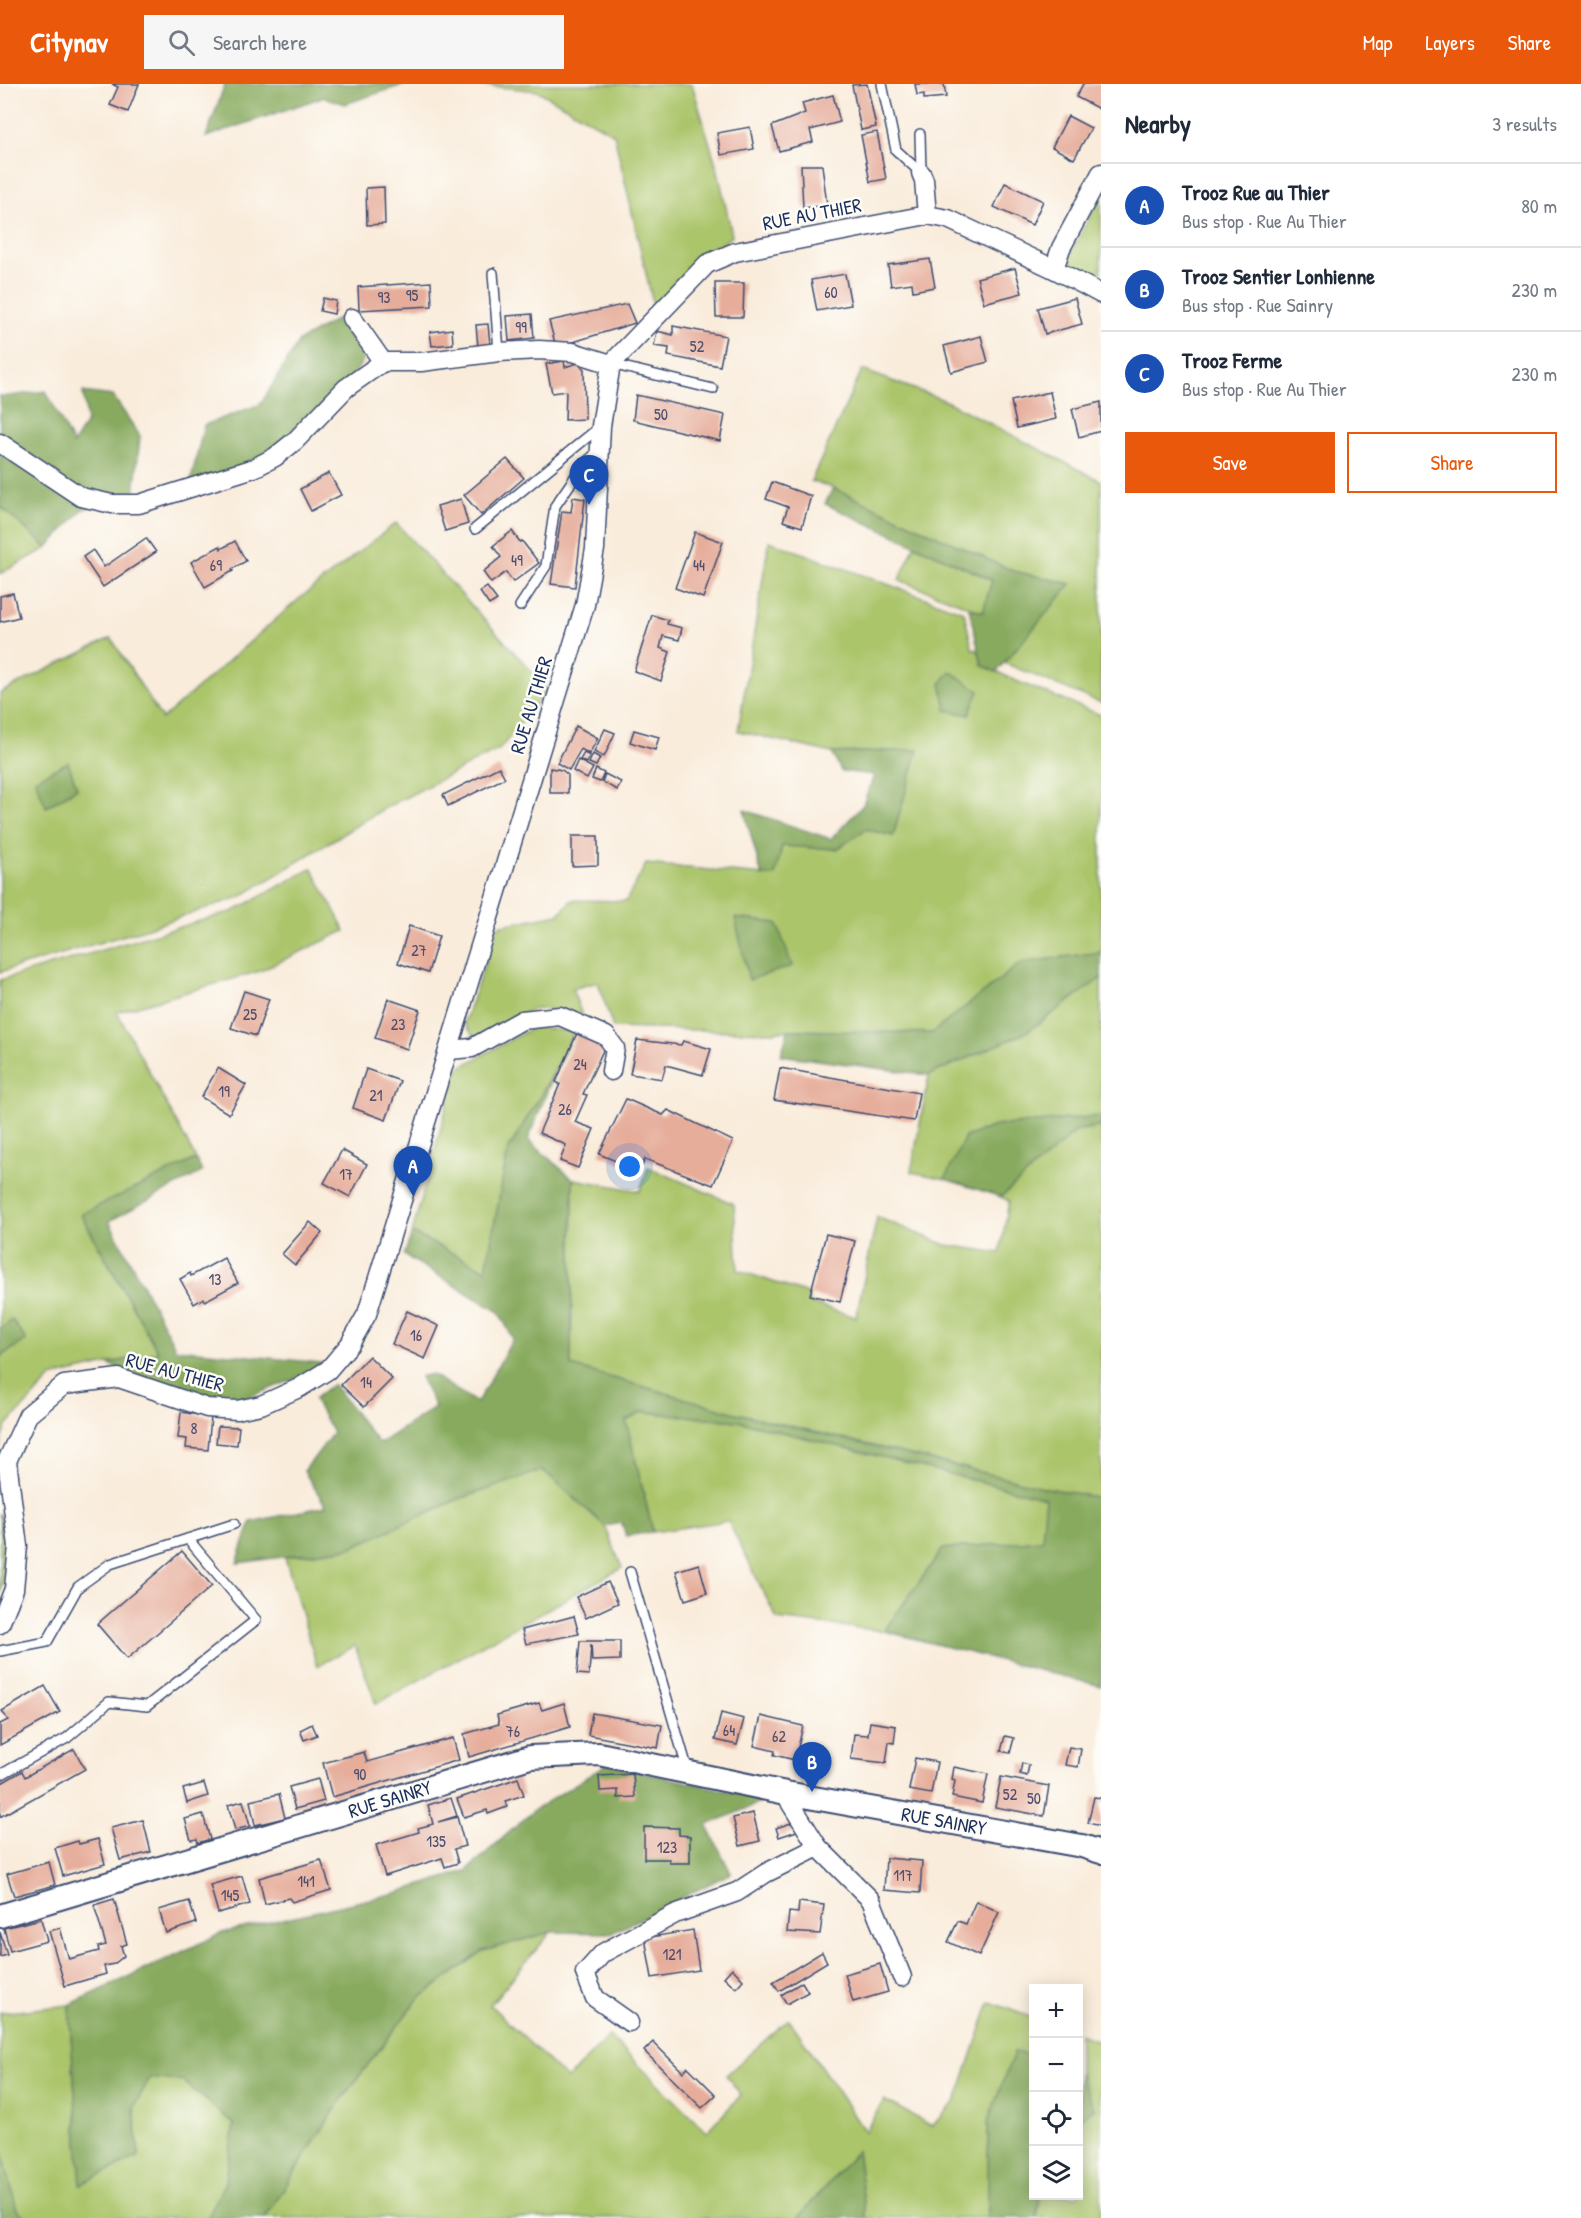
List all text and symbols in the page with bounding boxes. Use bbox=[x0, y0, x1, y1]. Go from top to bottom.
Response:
search box bbox=[144, 15, 564, 69]
text: Citynav bbox=[30, 23, 108, 61]
icon: search bbox=[165, 26, 198, 59]
text: Search here bbox=[213, 27, 307, 57]
text: Map bbox=[1363, 28, 1392, 57]
text: Layers bbox=[1425, 28, 1475, 57]
text: Share bbox=[1508, 28, 1551, 57]
text: Nearby bbox=[1125, 106, 1191, 141]
text: 3 results bbox=[1492, 110, 1557, 137]
text: Trooz Rue au Thier bbox=[1182, 177, 1330, 207]
street label: RUE AU THIER bbox=[760, 191, 864, 236]
text: A bbox=[1140, 192, 1149, 219]
text: 80 m bbox=[1521, 192, 1557, 219]
text: Bus stop · Rue Au Thier bbox=[1182, 207, 1347, 234]
text: Trooz Sentier Lonhienne bbox=[1182, 261, 1375, 291]
text: B bbox=[1139, 276, 1150, 303]
text: 230 m bbox=[1512, 276, 1557, 303]
house number: 60 bbox=[824, 281, 838, 303]
house number: 95 bbox=[406, 284, 419, 306]
house number: 93 bbox=[377, 286, 391, 308]
text: Bus stop · Rue Sainry bbox=[1182, 291, 1333, 318]
house number: 99 bbox=[515, 316, 527, 338]
house number: 52 bbox=[690, 335, 705, 357]
text: Trooz Ferme bbox=[1182, 345, 1282, 375]
text: C bbox=[1139, 360, 1150, 387]
text: 230 m bbox=[1512, 360, 1557, 387]
text: Bus stop · Rue Au Thier bbox=[1182, 375, 1347, 402]
house number: 50 bbox=[654, 403, 668, 425]
button: Save bbox=[1125, 432, 1335, 493]
button: Share bbox=[1347, 432, 1557, 493]
pin: C bbox=[570, 456, 608, 505]
house number: 49 bbox=[511, 549, 523, 571]
house number: 69 bbox=[210, 554, 222, 576]
house number: 44 bbox=[693, 554, 705, 576]
street label: RUE AU THIER bbox=[503, 653, 558, 757]
house number: 27 bbox=[411, 939, 427, 961]
house number: 25 bbox=[243, 1003, 257, 1025]
house number: 23 bbox=[391, 1013, 405, 1035]
house number: 24 bbox=[573, 1053, 587, 1075]
house number: 19 bbox=[218, 1080, 230, 1102]
house number: 21 bbox=[369, 1084, 383, 1106]
house number: 26 bbox=[558, 1098, 572, 1120]
pin: A bbox=[394, 1146, 432, 1196]
your location bbox=[615, 1152, 644, 1181]
house number: 17 bbox=[339, 1163, 353, 1185]
house number: 13 bbox=[209, 1268, 221, 1290]
house number: 16 bbox=[410, 1324, 422, 1346]
street label: RUE AU THIER bbox=[123, 1346, 227, 1398]
house number: 14 bbox=[360, 1371, 372, 1393]
house number: 8 bbox=[191, 1417, 198, 1439]
house number: 64 bbox=[723, 1719, 735, 1741]
house number: 76 bbox=[506, 1720, 520, 1742]
house number: 62 bbox=[772, 1725, 786, 1747]
pin: B bbox=[792, 1742, 832, 1792]
house number: 90 bbox=[353, 1763, 367, 1785]
street label: RUE SAINRY bbox=[345, 1773, 435, 1824]
house number: 52 bbox=[1003, 1783, 1018, 1805]
house number: 50 bbox=[1027, 1787, 1041, 1809]
street label: RUE SAINRY bbox=[900, 1800, 989, 1841]
house number: 135 bbox=[426, 1830, 446, 1852]
house number: 123 bbox=[657, 1836, 677, 1858]
house number: 117 bbox=[893, 1864, 913, 1886]
house number: 141 bbox=[297, 1870, 315, 1892]
house number: 145 bbox=[221, 1884, 240, 1906]
house number: 121 bbox=[662, 1943, 682, 1965]
map controls bbox=[1029, 1984, 1083, 2200]
button: + bbox=[1029, 1984, 1083, 2038]
button: − bbox=[1029, 2038, 1083, 2092]
button: locate bbox=[1029, 2092, 1083, 2146]
button: layers bbox=[1029, 2146, 1083, 2200]

